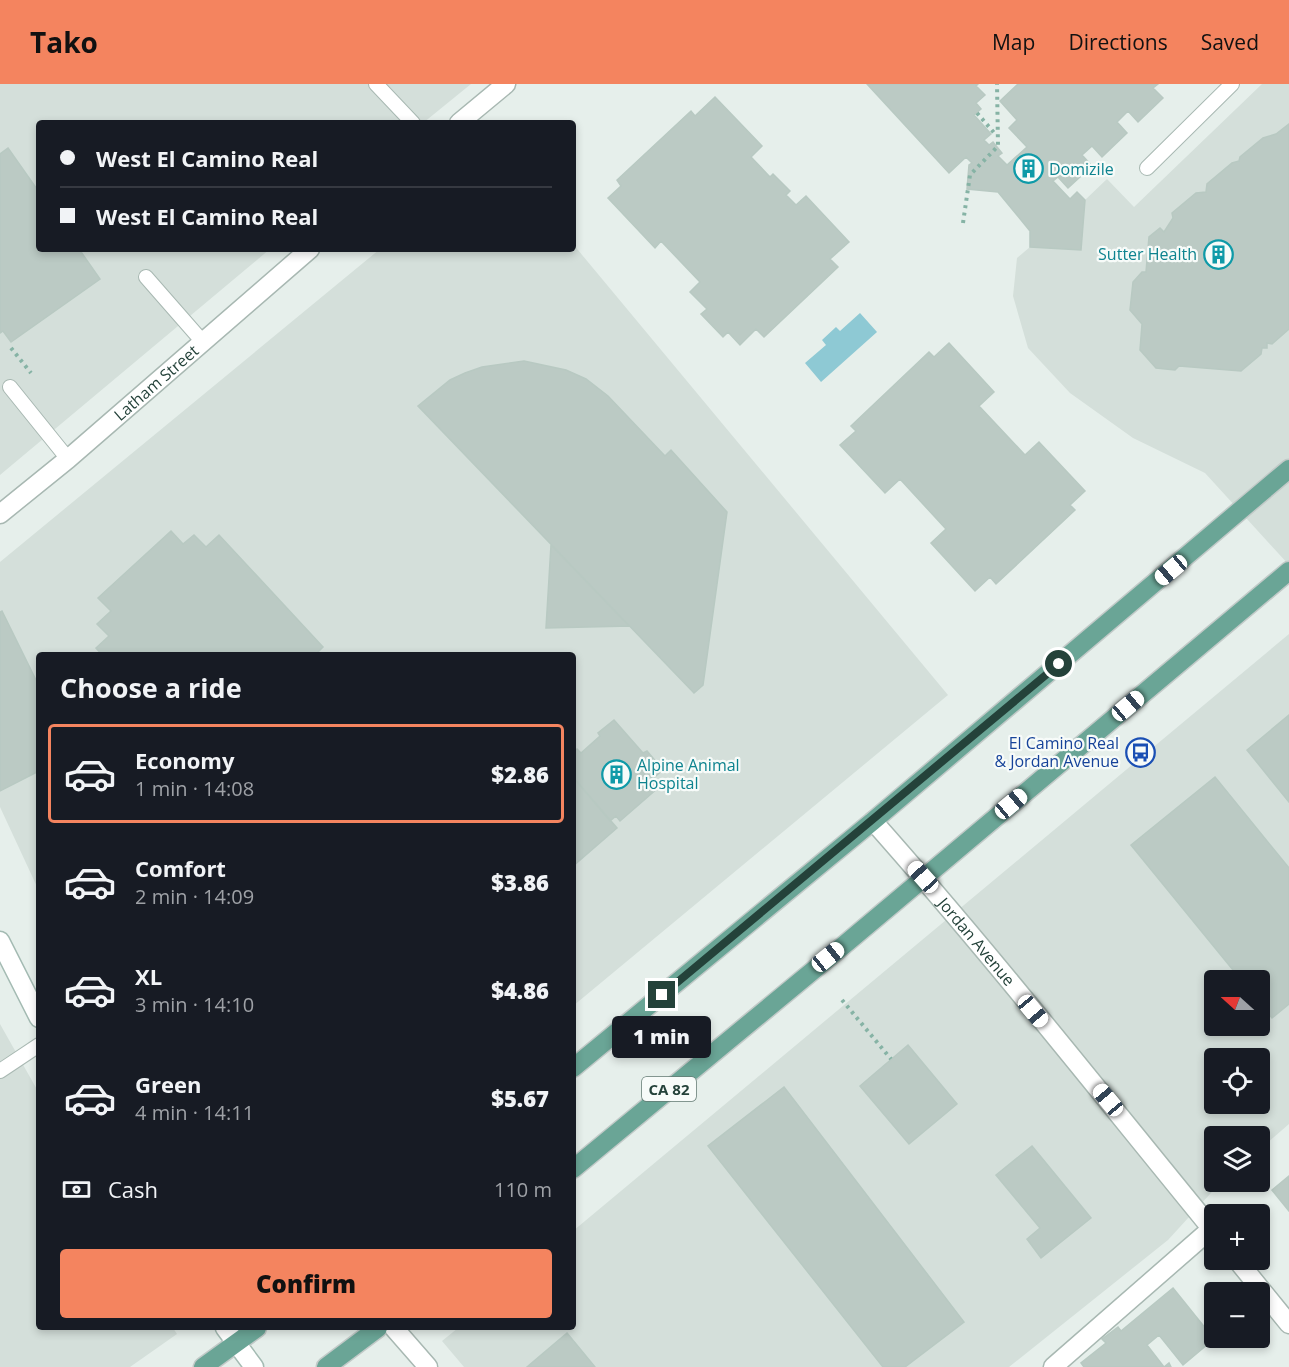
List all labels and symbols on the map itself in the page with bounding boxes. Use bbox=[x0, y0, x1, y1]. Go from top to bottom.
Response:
building icon: Domizile bbox=[1012, 153, 1044, 185]
place label: Domizile bbox=[1049, 158, 1114, 180]
building icon: Sutter Health bbox=[1202, 238, 1234, 270]
place label: Sutter Health bbox=[1098, 243, 1197, 265]
street label: Latham Street bbox=[109, 340, 203, 425]
car bbox=[1151, 552, 1191, 588]
route start bbox=[1045, 650, 1072, 677]
car bbox=[1108, 688, 1148, 724]
place label: El Camino Real & Jordan Avenue bbox=[994, 732, 1119, 772]
bus stop icon: El Camino Real & Jordan Avenue bbox=[1124, 736, 1156, 768]
place label: Alpine Animal Hospital bbox=[637, 754, 740, 794]
building icon: Alpine Animal Hospital bbox=[600, 758, 632, 790]
car bbox=[991, 786, 1031, 822]
car bbox=[904, 858, 942, 896]
street label: Jordan Avenue bbox=[932, 891, 1020, 990]
car bbox=[808, 939, 848, 975]
north arrow bbox=[1204, 970, 1270, 1036]
route end bbox=[648, 981, 675, 1008]
car bbox=[1015, 991, 1051, 1031]
callout: 1 min bbox=[612, 1016, 712, 1058]
road number: CA 82 bbox=[642, 1077, 696, 1101]
car bbox=[1090, 1080, 1126, 1120]

